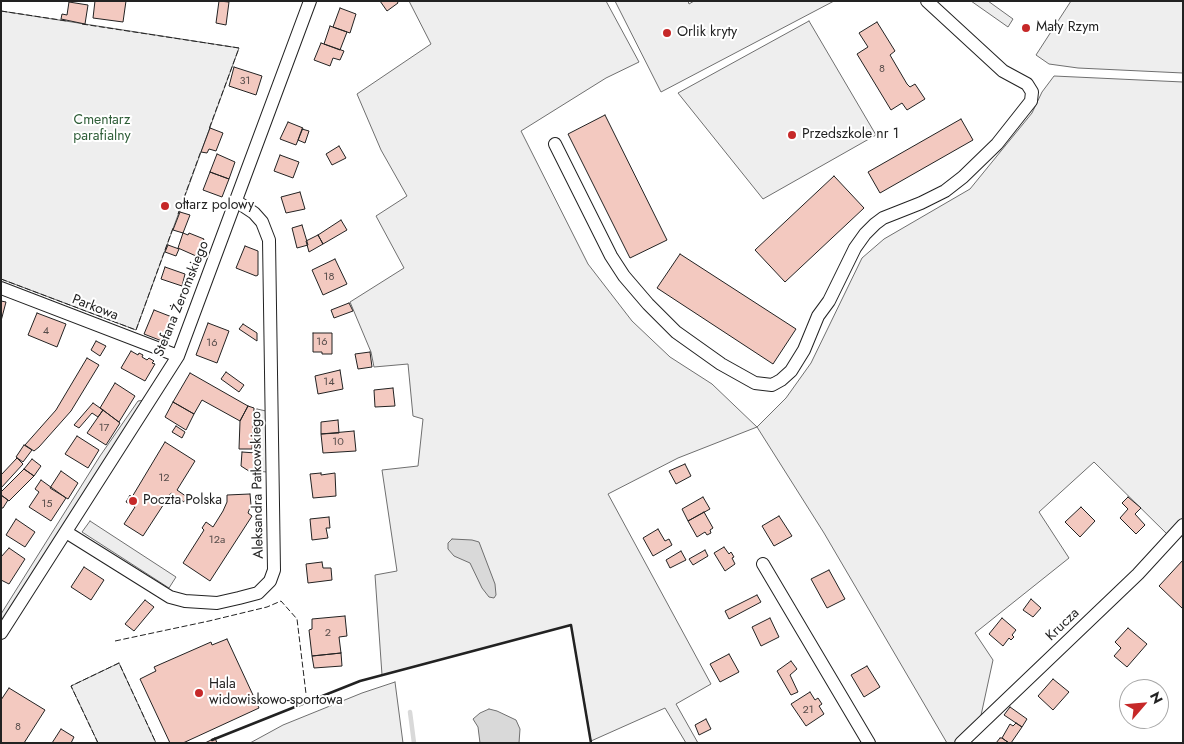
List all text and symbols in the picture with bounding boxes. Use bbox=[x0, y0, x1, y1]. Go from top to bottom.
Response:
place label: Mały Rzym bbox=[1036, 20, 1099, 36]
marker: Mały Rzym bbox=[1020, 22, 1032, 34]
place label: Orlik kryty bbox=[677, 25, 737, 41]
marker: Orlik kryty bbox=[661, 27, 673, 39]
house number: 8 bbox=[879, 62, 885, 76]
house number: 31 bbox=[240, 74, 250, 88]
park label: Cmentarz parafialny bbox=[73, 113, 131, 146]
place label: Przedszkole nr 1 bbox=[802, 127, 899, 143]
marker: Przedszkole nr 1 bbox=[786, 129, 798, 141]
place label: ołtarz polowy bbox=[175, 198, 254, 214]
marker: ołtarz polowy bbox=[159, 200, 171, 212]
street label: Stefana Żeromskiego bbox=[151, 239, 213, 359]
house number: 18 bbox=[324, 270, 334, 284]
street label: Parkowa bbox=[69, 291, 121, 325]
house number: 4 bbox=[43, 324, 49, 338]
house number: 16 bbox=[316, 335, 328, 349]
house number: 16 bbox=[206, 336, 218, 350]
house number: 14 bbox=[323, 375, 335, 389]
street label: Aleksandra Patkowskiego bbox=[248, 411, 268, 559]
house number: 17 bbox=[99, 421, 109, 435]
house number: 10 bbox=[332, 435, 344, 449]
house number: 12 bbox=[158, 471, 170, 485]
place label: Poczta Polska bbox=[143, 493, 222, 509]
marker: Poczta Polska bbox=[127, 495, 139, 507]
house number: 15 bbox=[41, 497, 53, 511]
house number: 12a bbox=[209, 533, 225, 547]
street label: Krucza bbox=[1043, 605, 1083, 645]
house number: 2 bbox=[325, 626, 331, 640]
place label: Hala widowiskowo-sportowa bbox=[209, 677, 343, 710]
north arrow bbox=[1119, 679, 1169, 729]
marker: Hala widowiskowo-sportowa bbox=[193, 687, 205, 699]
text: N bbox=[1145, 688, 1168, 707]
house number: 21 bbox=[802, 703, 814, 717]
house number: 8 bbox=[15, 720, 21, 734]

